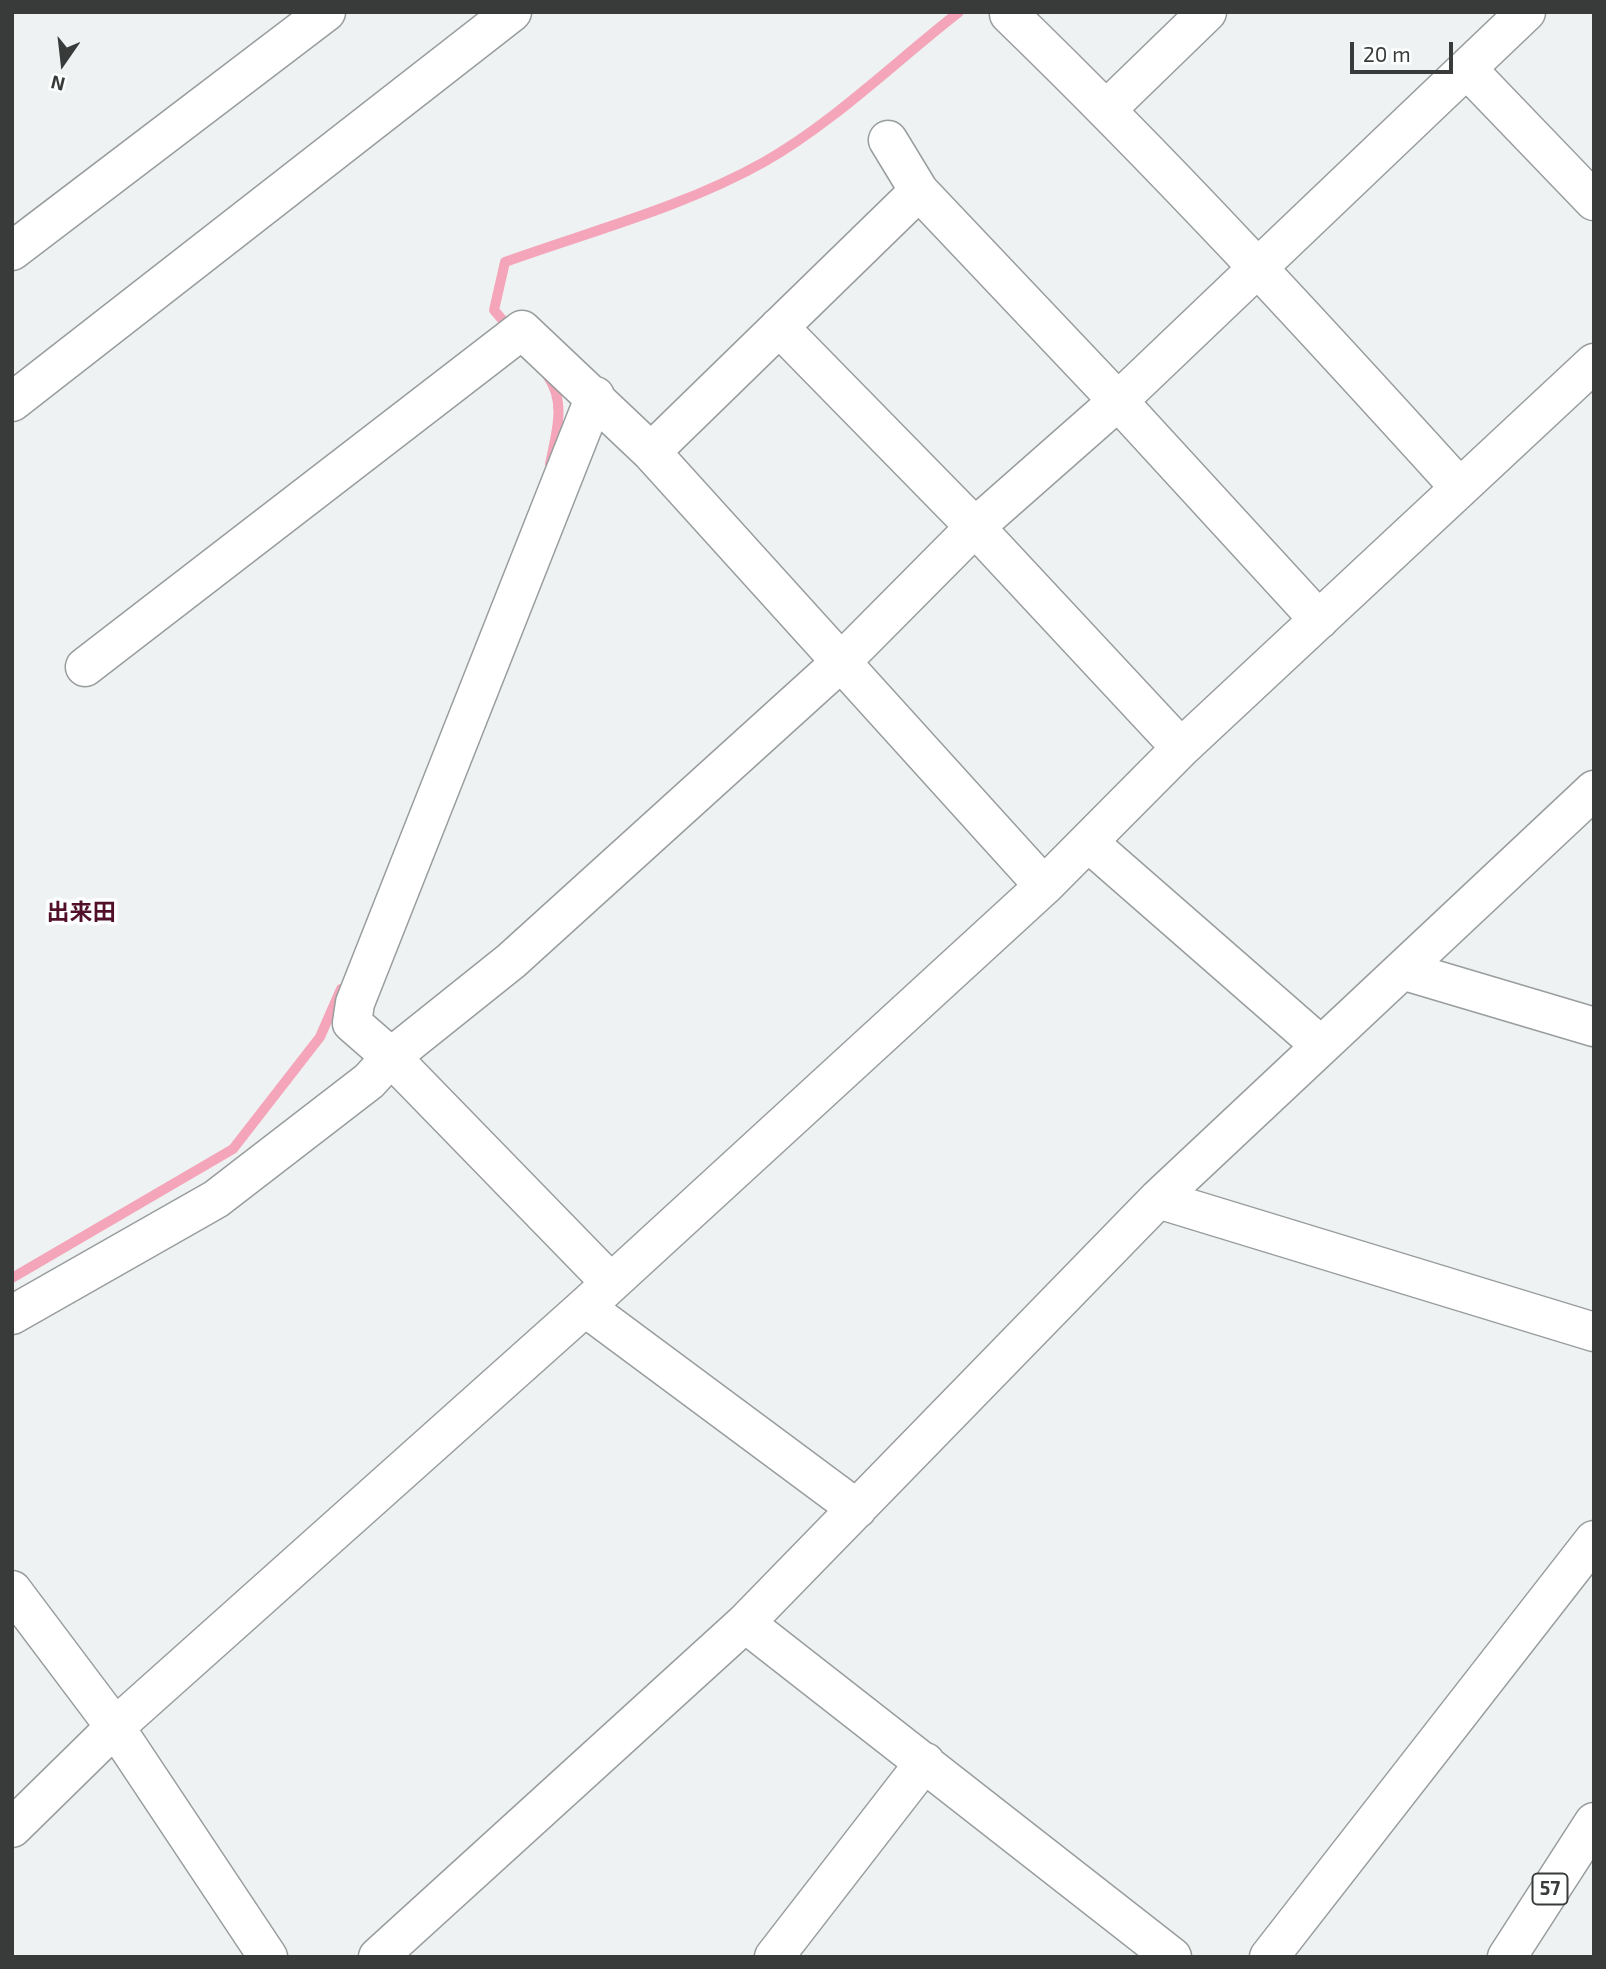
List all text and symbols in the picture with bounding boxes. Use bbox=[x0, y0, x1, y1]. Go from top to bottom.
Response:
north arrow bbox=[28, 28, 98, 98]
scale bar bbox=[1354, 28, 1457, 72]
text: 20 m bbox=[1363, 41, 1411, 66]
text: N bbox=[48, 71, 67, 97]
district label: 出来田 bbox=[47, 898, 115, 926]
road number: 57 bbox=[1532, 1873, 1568, 1904]

